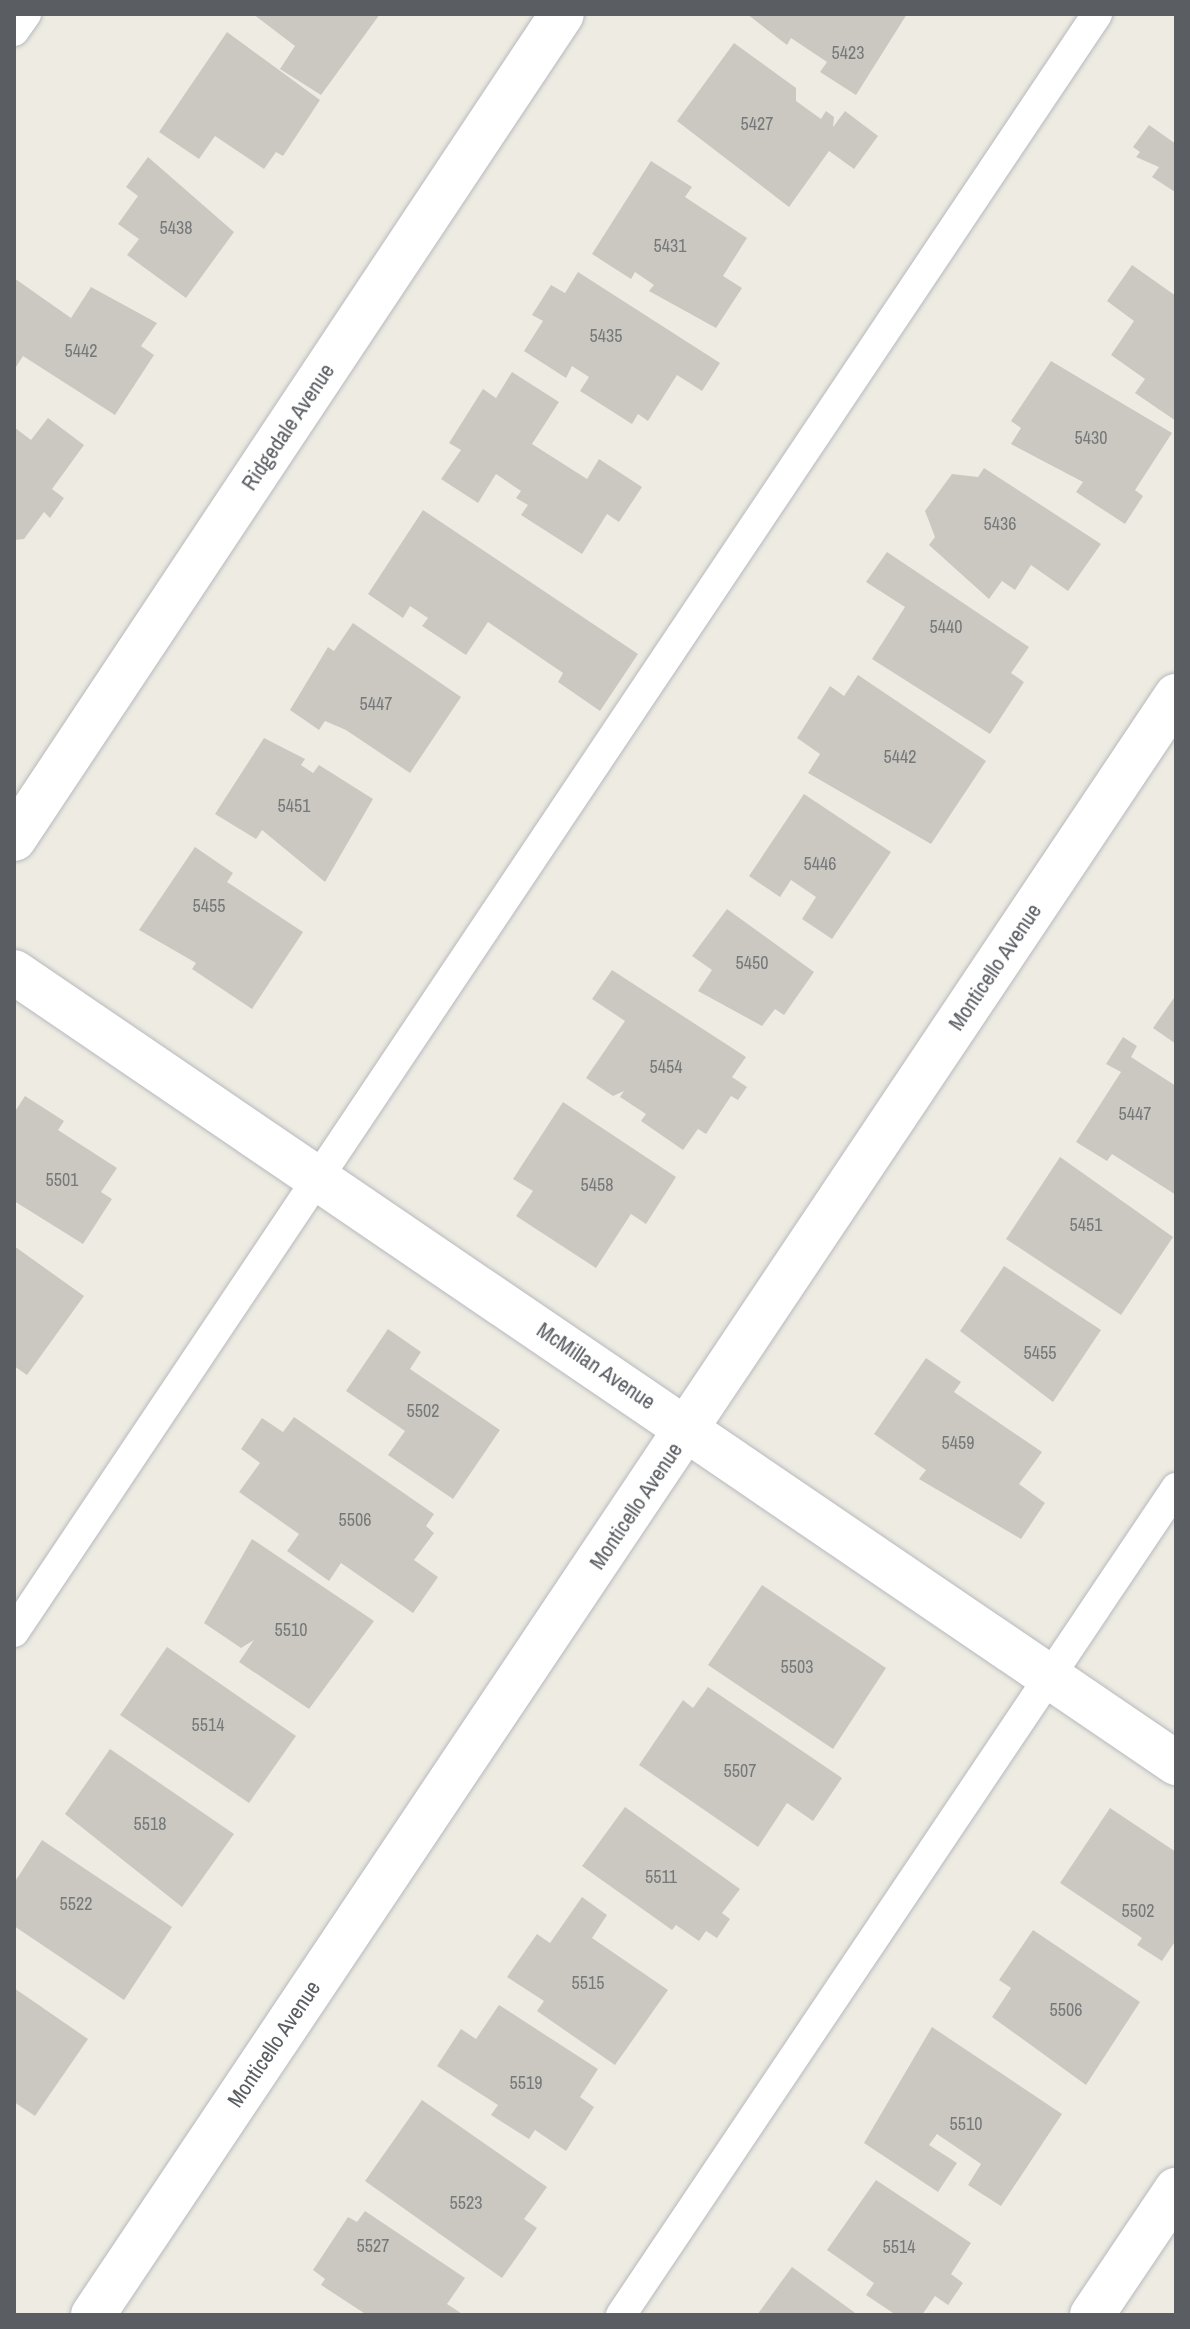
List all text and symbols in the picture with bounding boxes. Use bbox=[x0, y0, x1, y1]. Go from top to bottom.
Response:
house number: 5423 bbox=[832, 42, 864, 64]
house number: 5427 bbox=[741, 113, 773, 135]
house number: 5438 bbox=[160, 217, 192, 239]
house number: 5431 bbox=[654, 235, 686, 257]
house number: 5435 bbox=[590, 325, 622, 347]
house number: 5442 bbox=[65, 340, 97, 362]
street label: Ridgedale Avenue bbox=[236, 358, 340, 496]
house number: 5430 bbox=[1075, 427, 1107, 449]
house number: 5436 bbox=[984, 513, 1016, 535]
house number: 5440 bbox=[930, 616, 962, 638]
house number: 5447 bbox=[360, 693, 392, 715]
house number: 5442 bbox=[884, 746, 916, 768]
house number: 5451 bbox=[278, 795, 310, 817]
house number: 5446 bbox=[804, 853, 836, 875]
house number: 5455 bbox=[193, 895, 225, 917]
street label: Monticello Avenue bbox=[943, 898, 1047, 1036]
house number: 5450 bbox=[736, 952, 768, 974]
house number: 5454 bbox=[650, 1056, 682, 1078]
house number: 5447 bbox=[1119, 1103, 1151, 1125]
house number: 5501 bbox=[46, 1169, 78, 1191]
house number: 5458 bbox=[581, 1174, 613, 1196]
house number: 5451 bbox=[1070, 1214, 1102, 1236]
street label: McMillan Avenue bbox=[531, 1316, 661, 1416]
house number: 5455 bbox=[1024, 1342, 1056, 1364]
house number: 5502 bbox=[407, 1400, 439, 1422]
house number: 5459 bbox=[942, 1432, 974, 1454]
street label: Monticello Avenue bbox=[584, 1437, 688, 1575]
house number: 5506 bbox=[339, 1509, 371, 1531]
house number: 5510 bbox=[275, 1619, 307, 1641]
house number: 5503 bbox=[781, 1656, 813, 1678]
house number: 5514 bbox=[192, 1714, 224, 1736]
house number: 5507 bbox=[724, 1760, 756, 1782]
house number: 5518 bbox=[134, 1813, 166, 1835]
house number: 5511 bbox=[645, 1866, 677, 1888]
house number: 5522 bbox=[60, 1893, 92, 1915]
house number: 5502 bbox=[1122, 1900, 1154, 1922]
house number: 5515 bbox=[572, 1972, 604, 1994]
street label: Monticello Avenue bbox=[222, 1975, 326, 2113]
house number: 5506 bbox=[1050, 1999, 1082, 2021]
house number: 5519 bbox=[510, 2072, 542, 2094]
house number: 5510 bbox=[950, 2113, 982, 2135]
house number: 5523 bbox=[450, 2192, 482, 2214]
house number: 5527 bbox=[357, 2235, 389, 2257]
house number: 5514 bbox=[883, 2236, 915, 2258]

